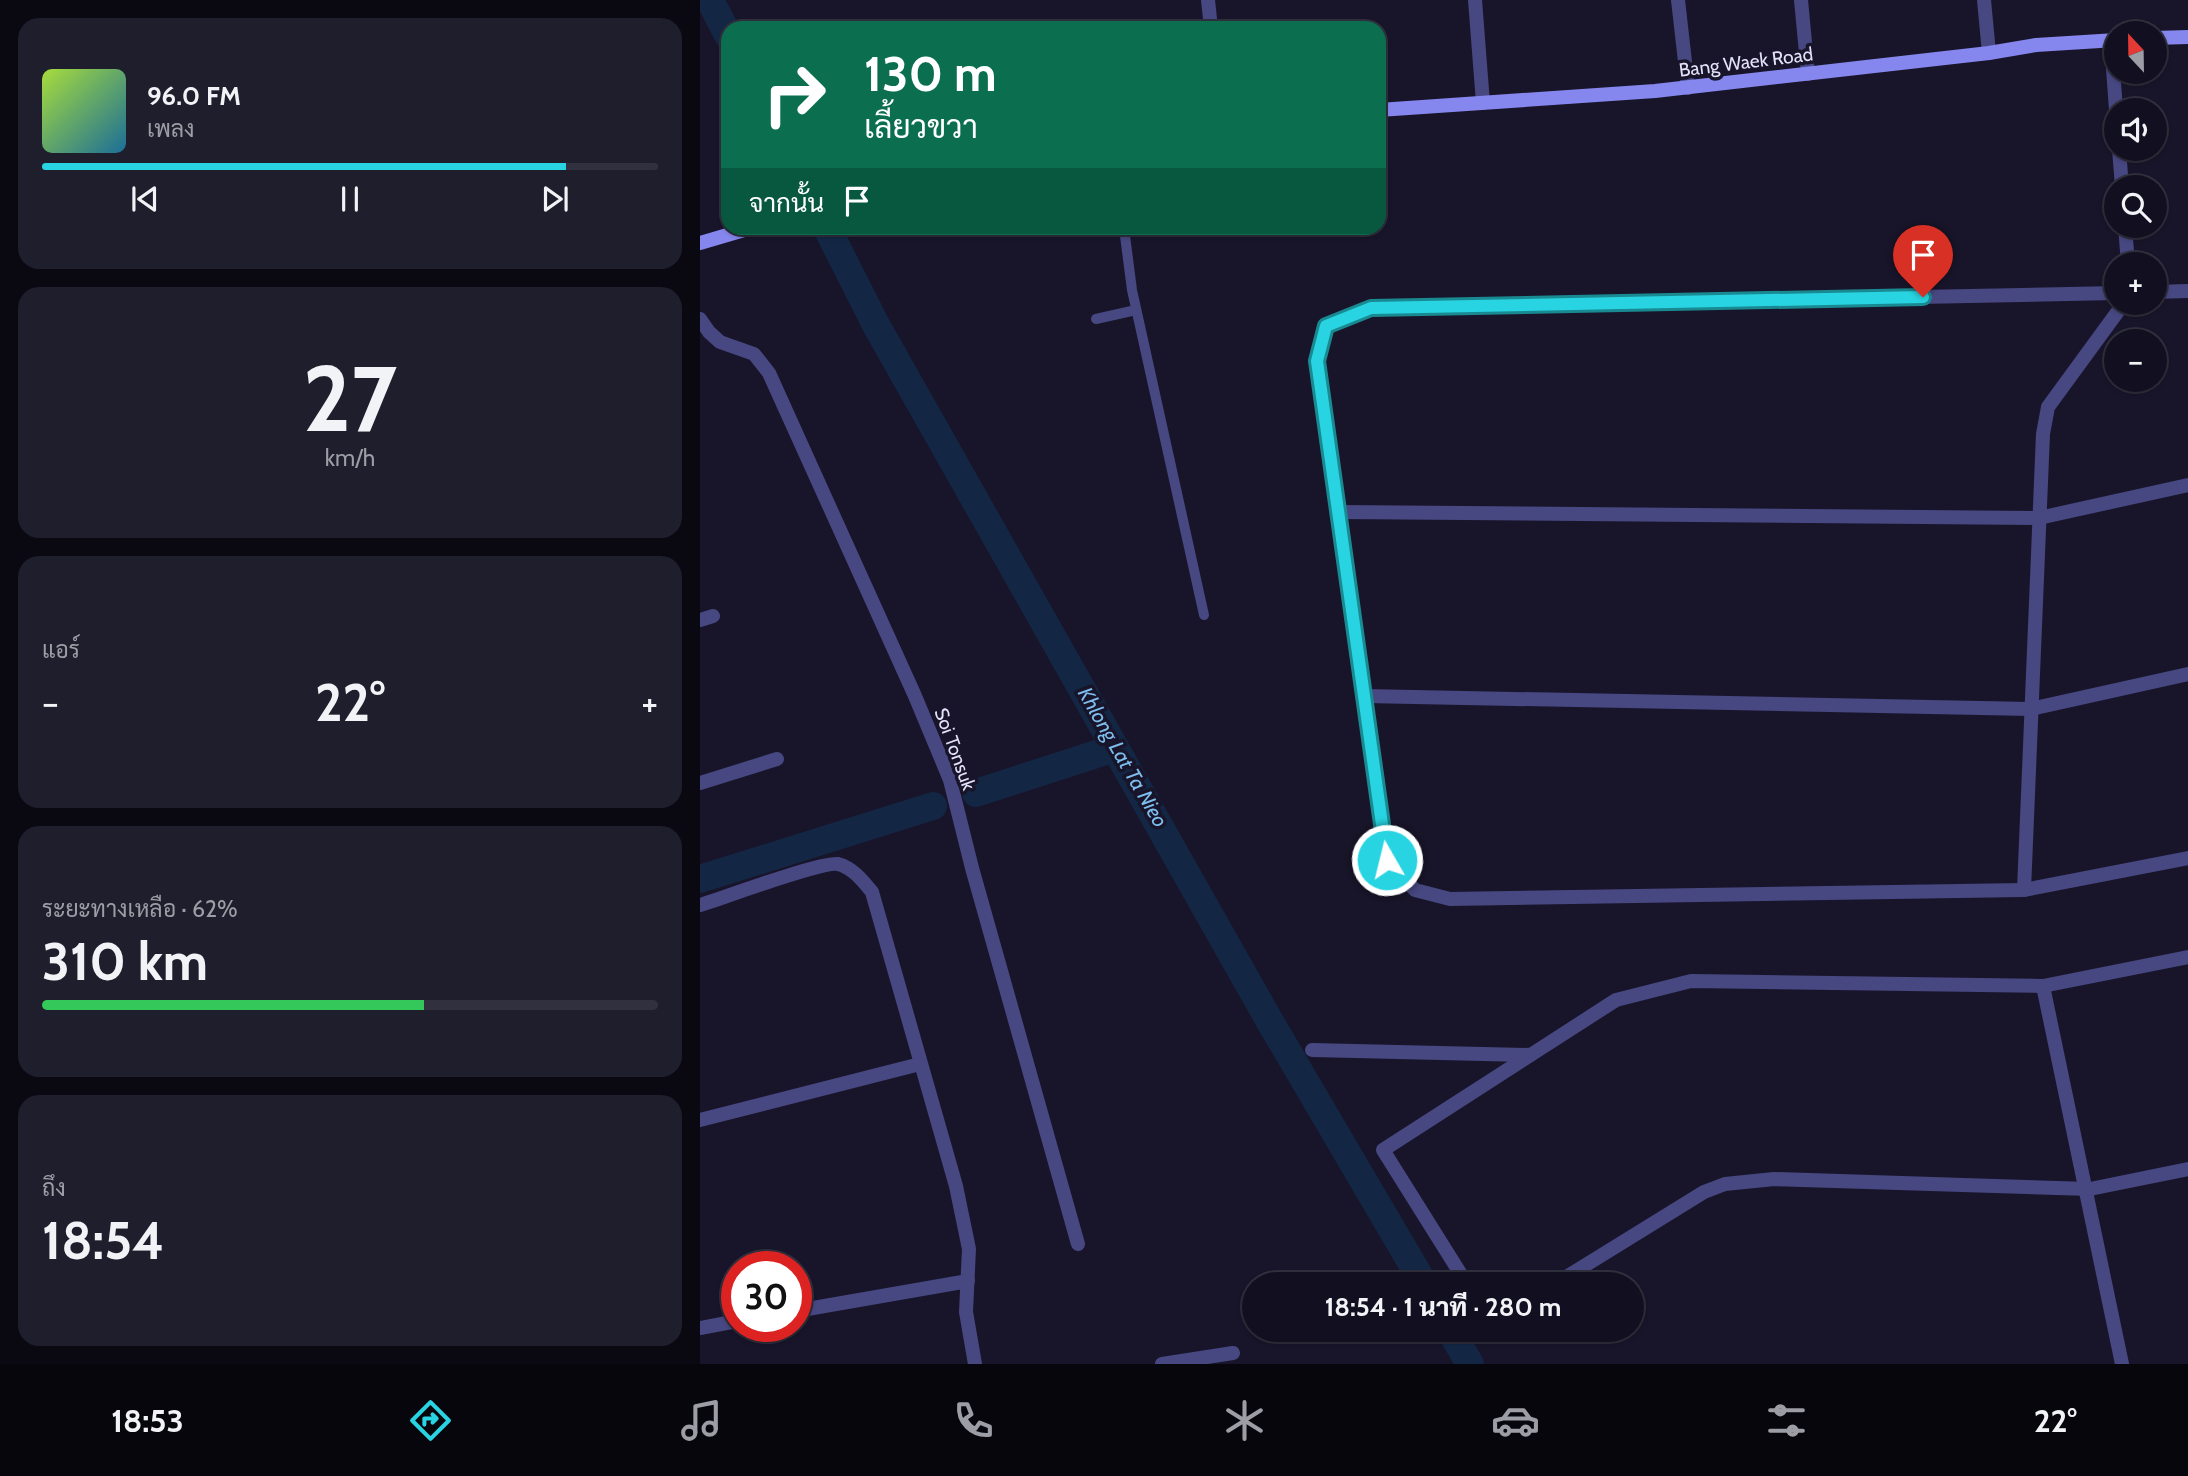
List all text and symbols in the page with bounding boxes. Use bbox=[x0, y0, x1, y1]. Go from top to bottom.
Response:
north arrow bbox=[2104, 21, 2166, 84]
map controls bbox=[2104, 21, 2167, 392]
street label: Bang Waek Road bbox=[1678, 42, 1814, 82]
text: 130 m bbox=[864, 44, 997, 103]
icon: right bbox=[749, 49, 840, 140]
text: 96.0 FM bbox=[147, 80, 241, 112]
button: sound bbox=[2104, 98, 2167, 161]
text: เลี้ยวขวา bbox=[864, 107, 978, 146]
text: เพลง bbox=[147, 115, 194, 143]
button: search bbox=[2104, 175, 2167, 238]
icon: previous bbox=[126, 180, 164, 218]
icon: pause bbox=[331, 180, 369, 218]
icon: next bbox=[536, 180, 574, 218]
icon: arrive bbox=[838, 182, 876, 220]
text: จากนั้น bbox=[749, 187, 824, 219]
pin bbox=[1893, 225, 1953, 297]
icon: arrive bbox=[1904, 236, 1942, 274]
button: + bbox=[2104, 252, 2167, 315]
button: − bbox=[2104, 329, 2167, 392]
text: 27 bbox=[303, 343, 397, 454]
text: km/h bbox=[325, 444, 375, 472]
text: แอร์ bbox=[42, 636, 80, 664]
text: 22° bbox=[315, 671, 385, 734]
text: − bbox=[42, 679, 59, 726]
text: + bbox=[641, 679, 658, 726]
water label: Khlong Lat Ta Nieo bbox=[1073, 683, 1173, 831]
street label: Soi Tonsuk bbox=[930, 705, 981, 794]
position arrow bbox=[1350, 823, 1424, 897]
text: ระยะทางเหลือ · 62% bbox=[42, 895, 238, 923]
text: 310 km bbox=[42, 930, 208, 993]
text: ถึง bbox=[42, 1174, 66, 1202]
text: 18:54 bbox=[42, 1209, 164, 1272]
speed limit sign: 30 bbox=[721, 1251, 812, 1342]
text: 18:54 · 1 นาที · 280 m bbox=[1325, 1291, 1561, 1323]
icon: directions bbox=[406, 1396, 455, 1445]
icon: music bbox=[677, 1396, 726, 1445]
icon: phone bbox=[949, 1396, 998, 1445]
icon: climate bbox=[1220, 1396, 1269, 1445]
icon: car bbox=[1491, 1396, 1540, 1445]
icon: filters bbox=[1762, 1396, 1811, 1445]
text: 18:53 bbox=[111, 1401, 184, 1440]
text: 22° bbox=[2034, 1401, 2077, 1440]

